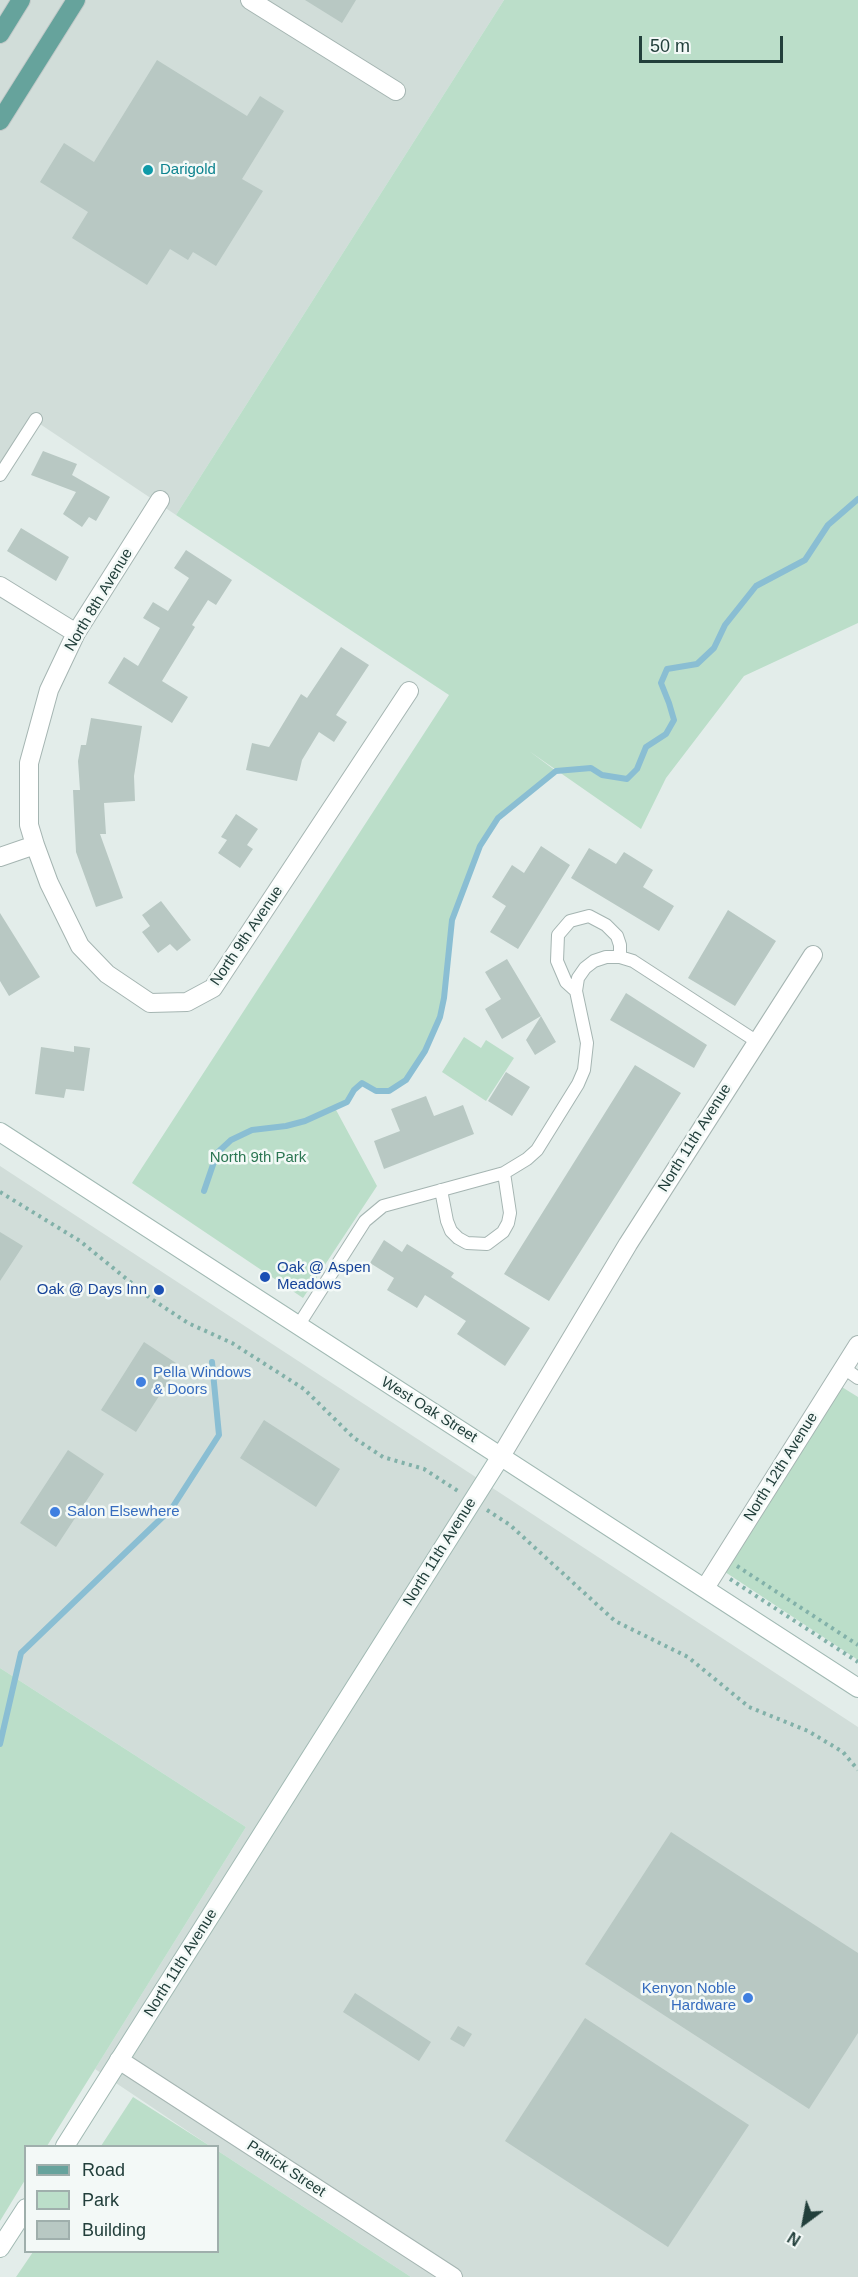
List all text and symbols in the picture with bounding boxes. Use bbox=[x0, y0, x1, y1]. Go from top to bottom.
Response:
scale bar bbox=[642, 24, 786, 62]
text: 50 m bbox=[650, 36, 690, 56]
place label: Darigold bbox=[160, 161, 216, 179]
marker: Darigold bbox=[141, 163, 155, 177]
street label: North 8th Avenue bbox=[61, 545, 137, 655]
street label: North 9th Avenue bbox=[207, 883, 287, 989]
street label: North 11th Avenue bbox=[655, 1081, 735, 1195]
park label: North 9th Park bbox=[210, 1149, 306, 1167]
place label: Oak @ Aspen Meadows bbox=[277, 1259, 371, 1294]
marker: Oak @ Aspen Meadows bbox=[258, 1270, 272, 1284]
place label: Oak @ Days Inn bbox=[37, 1281, 147, 1299]
marker: Oak @ Days Inn bbox=[152, 1283, 166, 1297]
place label: Pella Windows & Doors bbox=[153, 1364, 251, 1399]
street label: West Oak Street bbox=[378, 1373, 480, 1447]
marker: Pella Windows & Doors bbox=[134, 1375, 148, 1389]
street label: North 12th Avenue bbox=[740, 1409, 822, 1525]
street label: North 11th Avenue bbox=[400, 1495, 480, 1609]
place label: Salon Elsewhere bbox=[67, 1503, 180, 1521]
marker: Salon Elsewhere bbox=[48, 1505, 62, 1519]
street label: North 11th Avenue bbox=[141, 1906, 221, 2020]
place label: Kenyon Noble Hardware bbox=[642, 1980, 736, 2015]
marker: Kenyon Noble Hardware bbox=[741, 1991, 755, 2005]
street label: Patrick Street bbox=[243, 2137, 329, 2201]
legend bbox=[24, 2145, 219, 2253]
text: Road bbox=[82, 2160, 125, 2180]
text: Park bbox=[82, 2190, 119, 2210]
north arrow bbox=[774, 2193, 834, 2253]
text: Building bbox=[82, 2220, 146, 2240]
text: N bbox=[785, 2228, 804, 2249]

